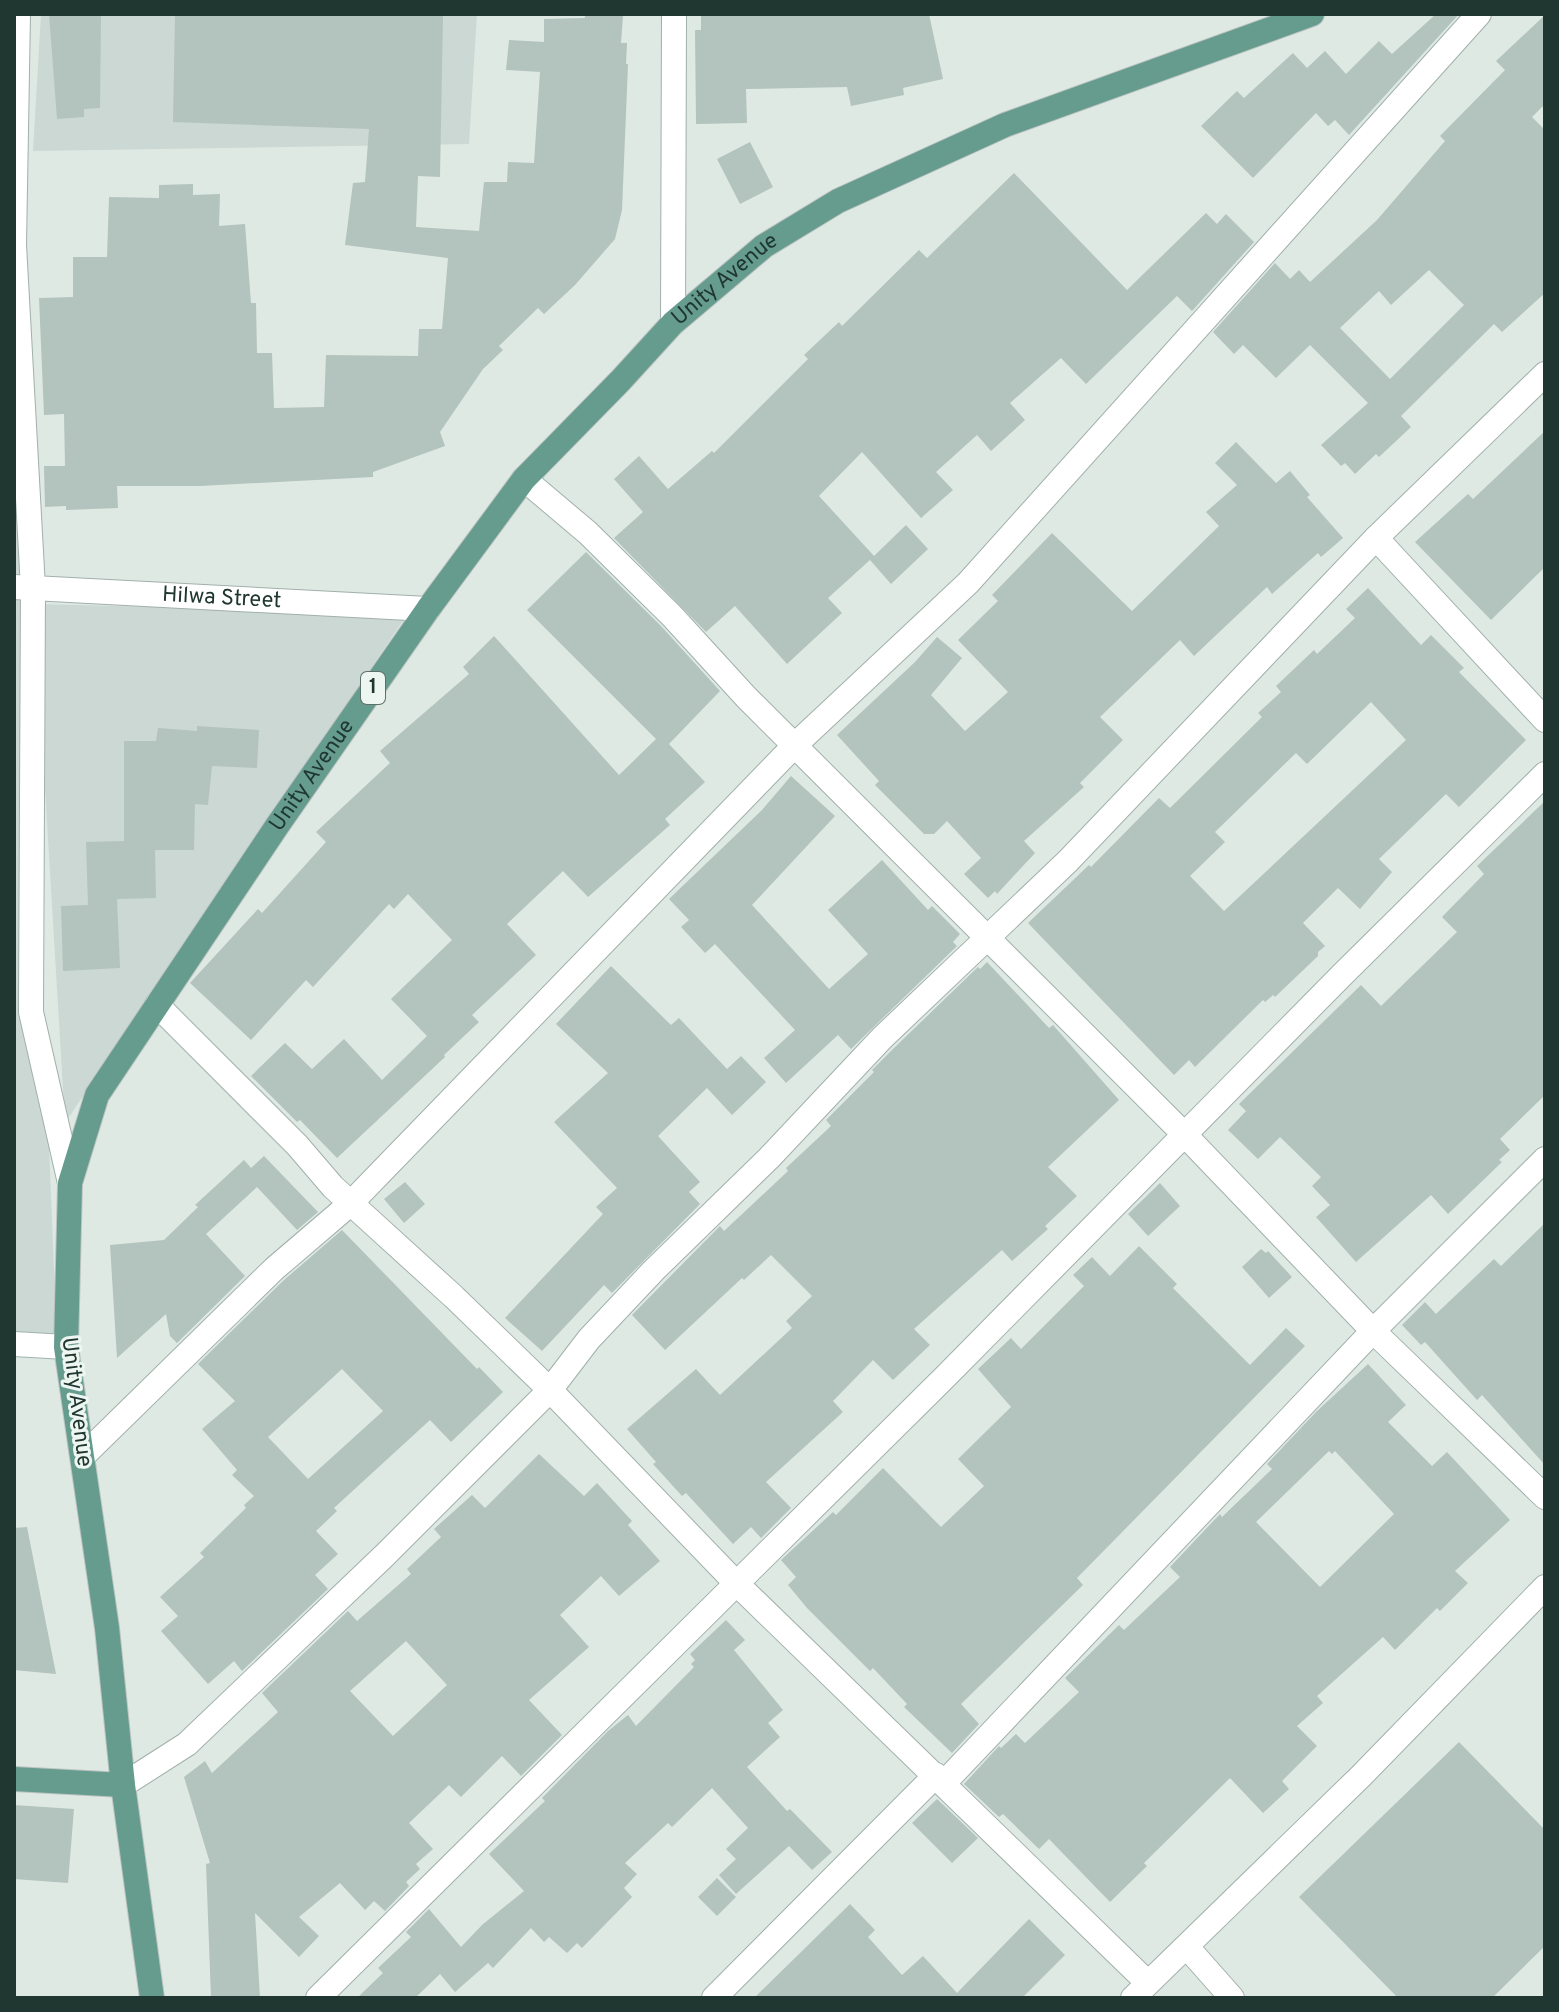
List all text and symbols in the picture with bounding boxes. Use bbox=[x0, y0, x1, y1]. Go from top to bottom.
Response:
street label: Unity Avenue bbox=[666, 227, 783, 332]
street label: Hilwa Street bbox=[161, 581, 282, 615]
road number: 1 bbox=[361, 672, 385, 704]
street label: Unity Avenue bbox=[264, 714, 360, 837]
street label: Unity Avenue bbox=[55, 1336, 97, 1468]

